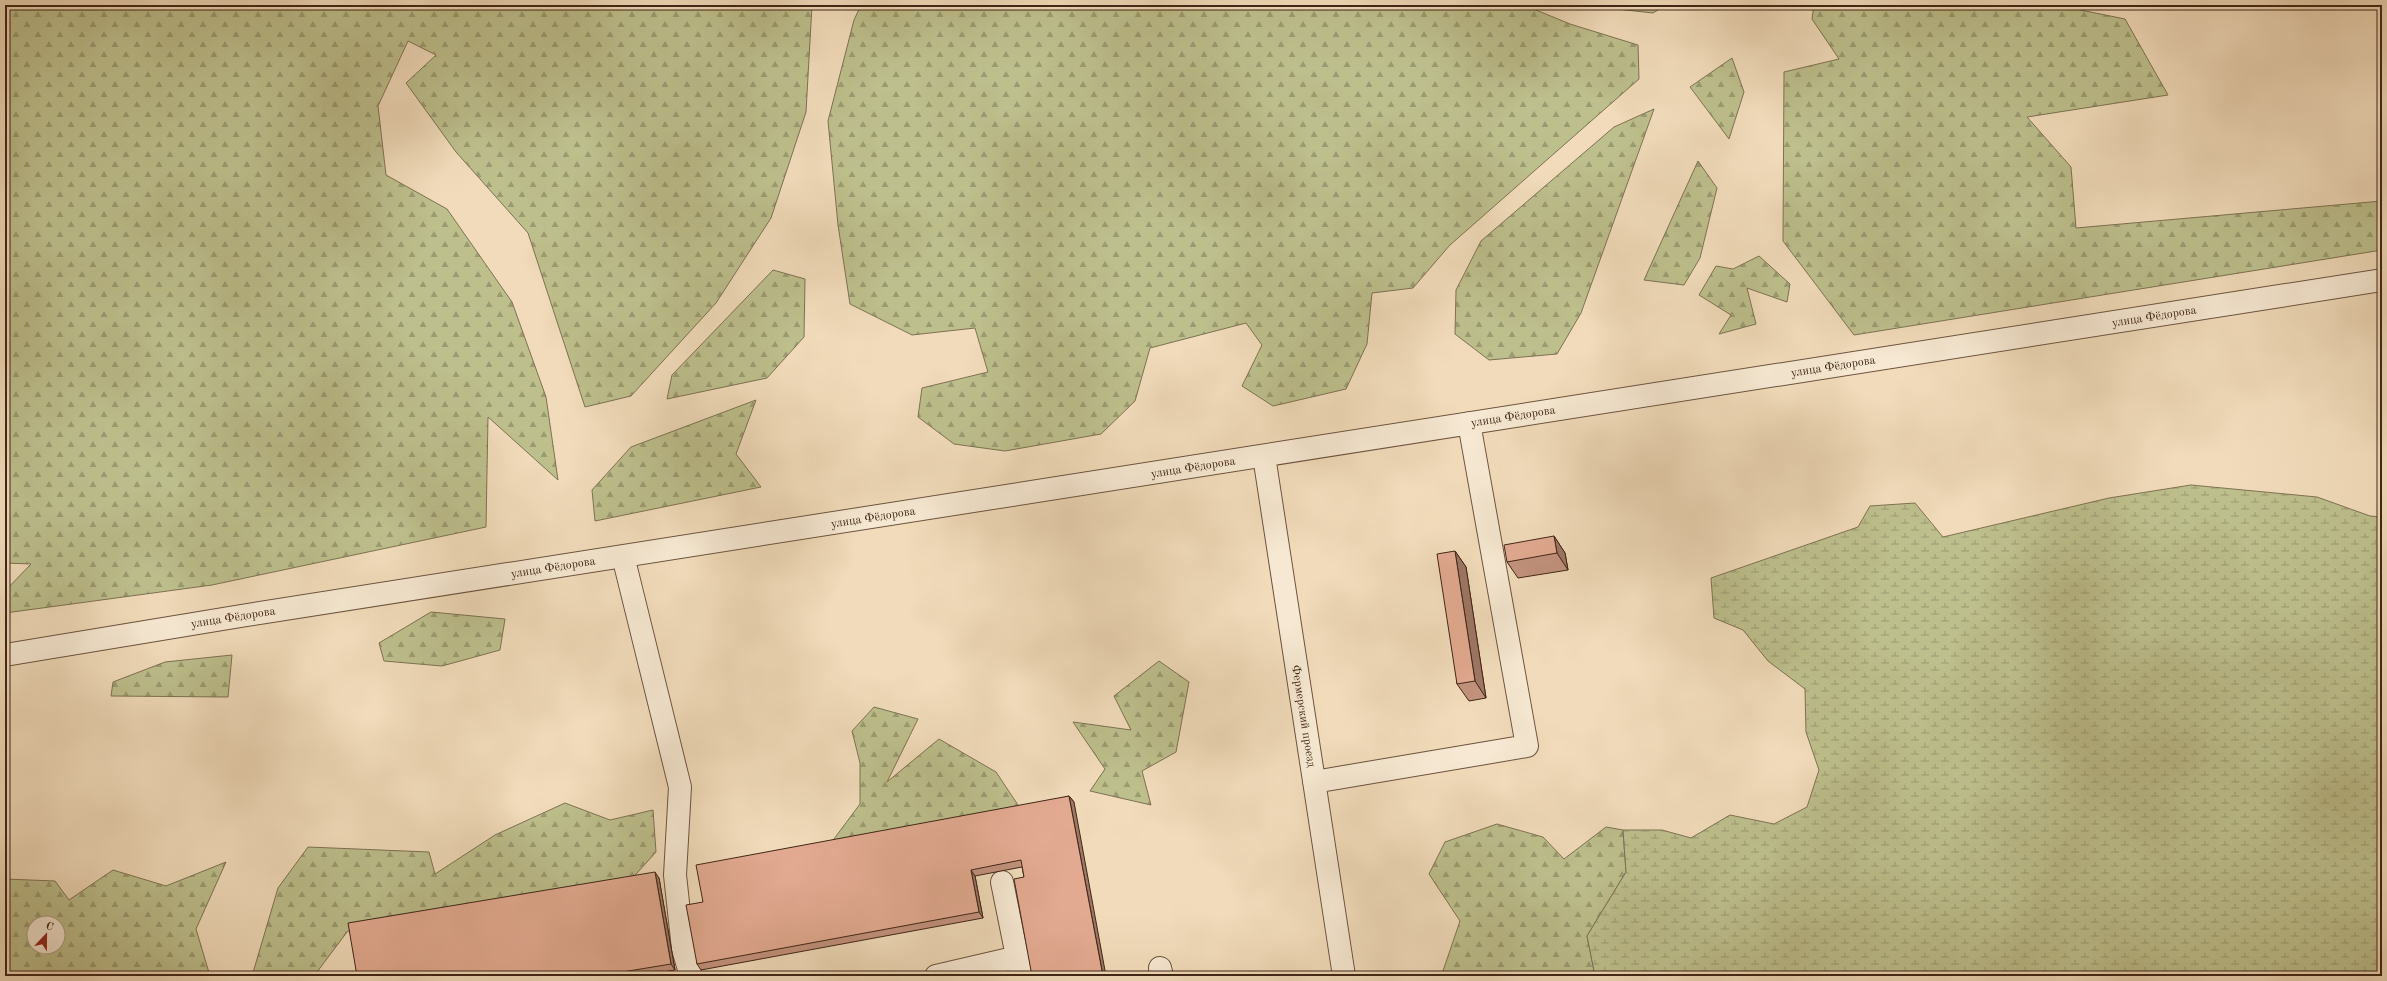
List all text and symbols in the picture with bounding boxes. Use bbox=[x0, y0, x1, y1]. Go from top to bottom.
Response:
street label: улица Фёдорова bbox=[2111, 304, 2197, 330]
street label: улица Фёдорова bbox=[1790, 354, 1876, 380]
street label: улица Фёдорова bbox=[1470, 404, 1556, 430]
street label: улица Фёдорова bbox=[1150, 455, 1236, 481]
street label: улица Фёдорова bbox=[830, 505, 916, 531]
street label: улица Фёдорова bbox=[510, 555, 596, 581]
street label: улица Фёдорова bbox=[190, 605, 276, 631]
street label: Фермерский проезд bbox=[1289, 664, 1317, 768]
north arrow bbox=[26, 915, 66, 955]
text: С bbox=[44, 921, 55, 934]

